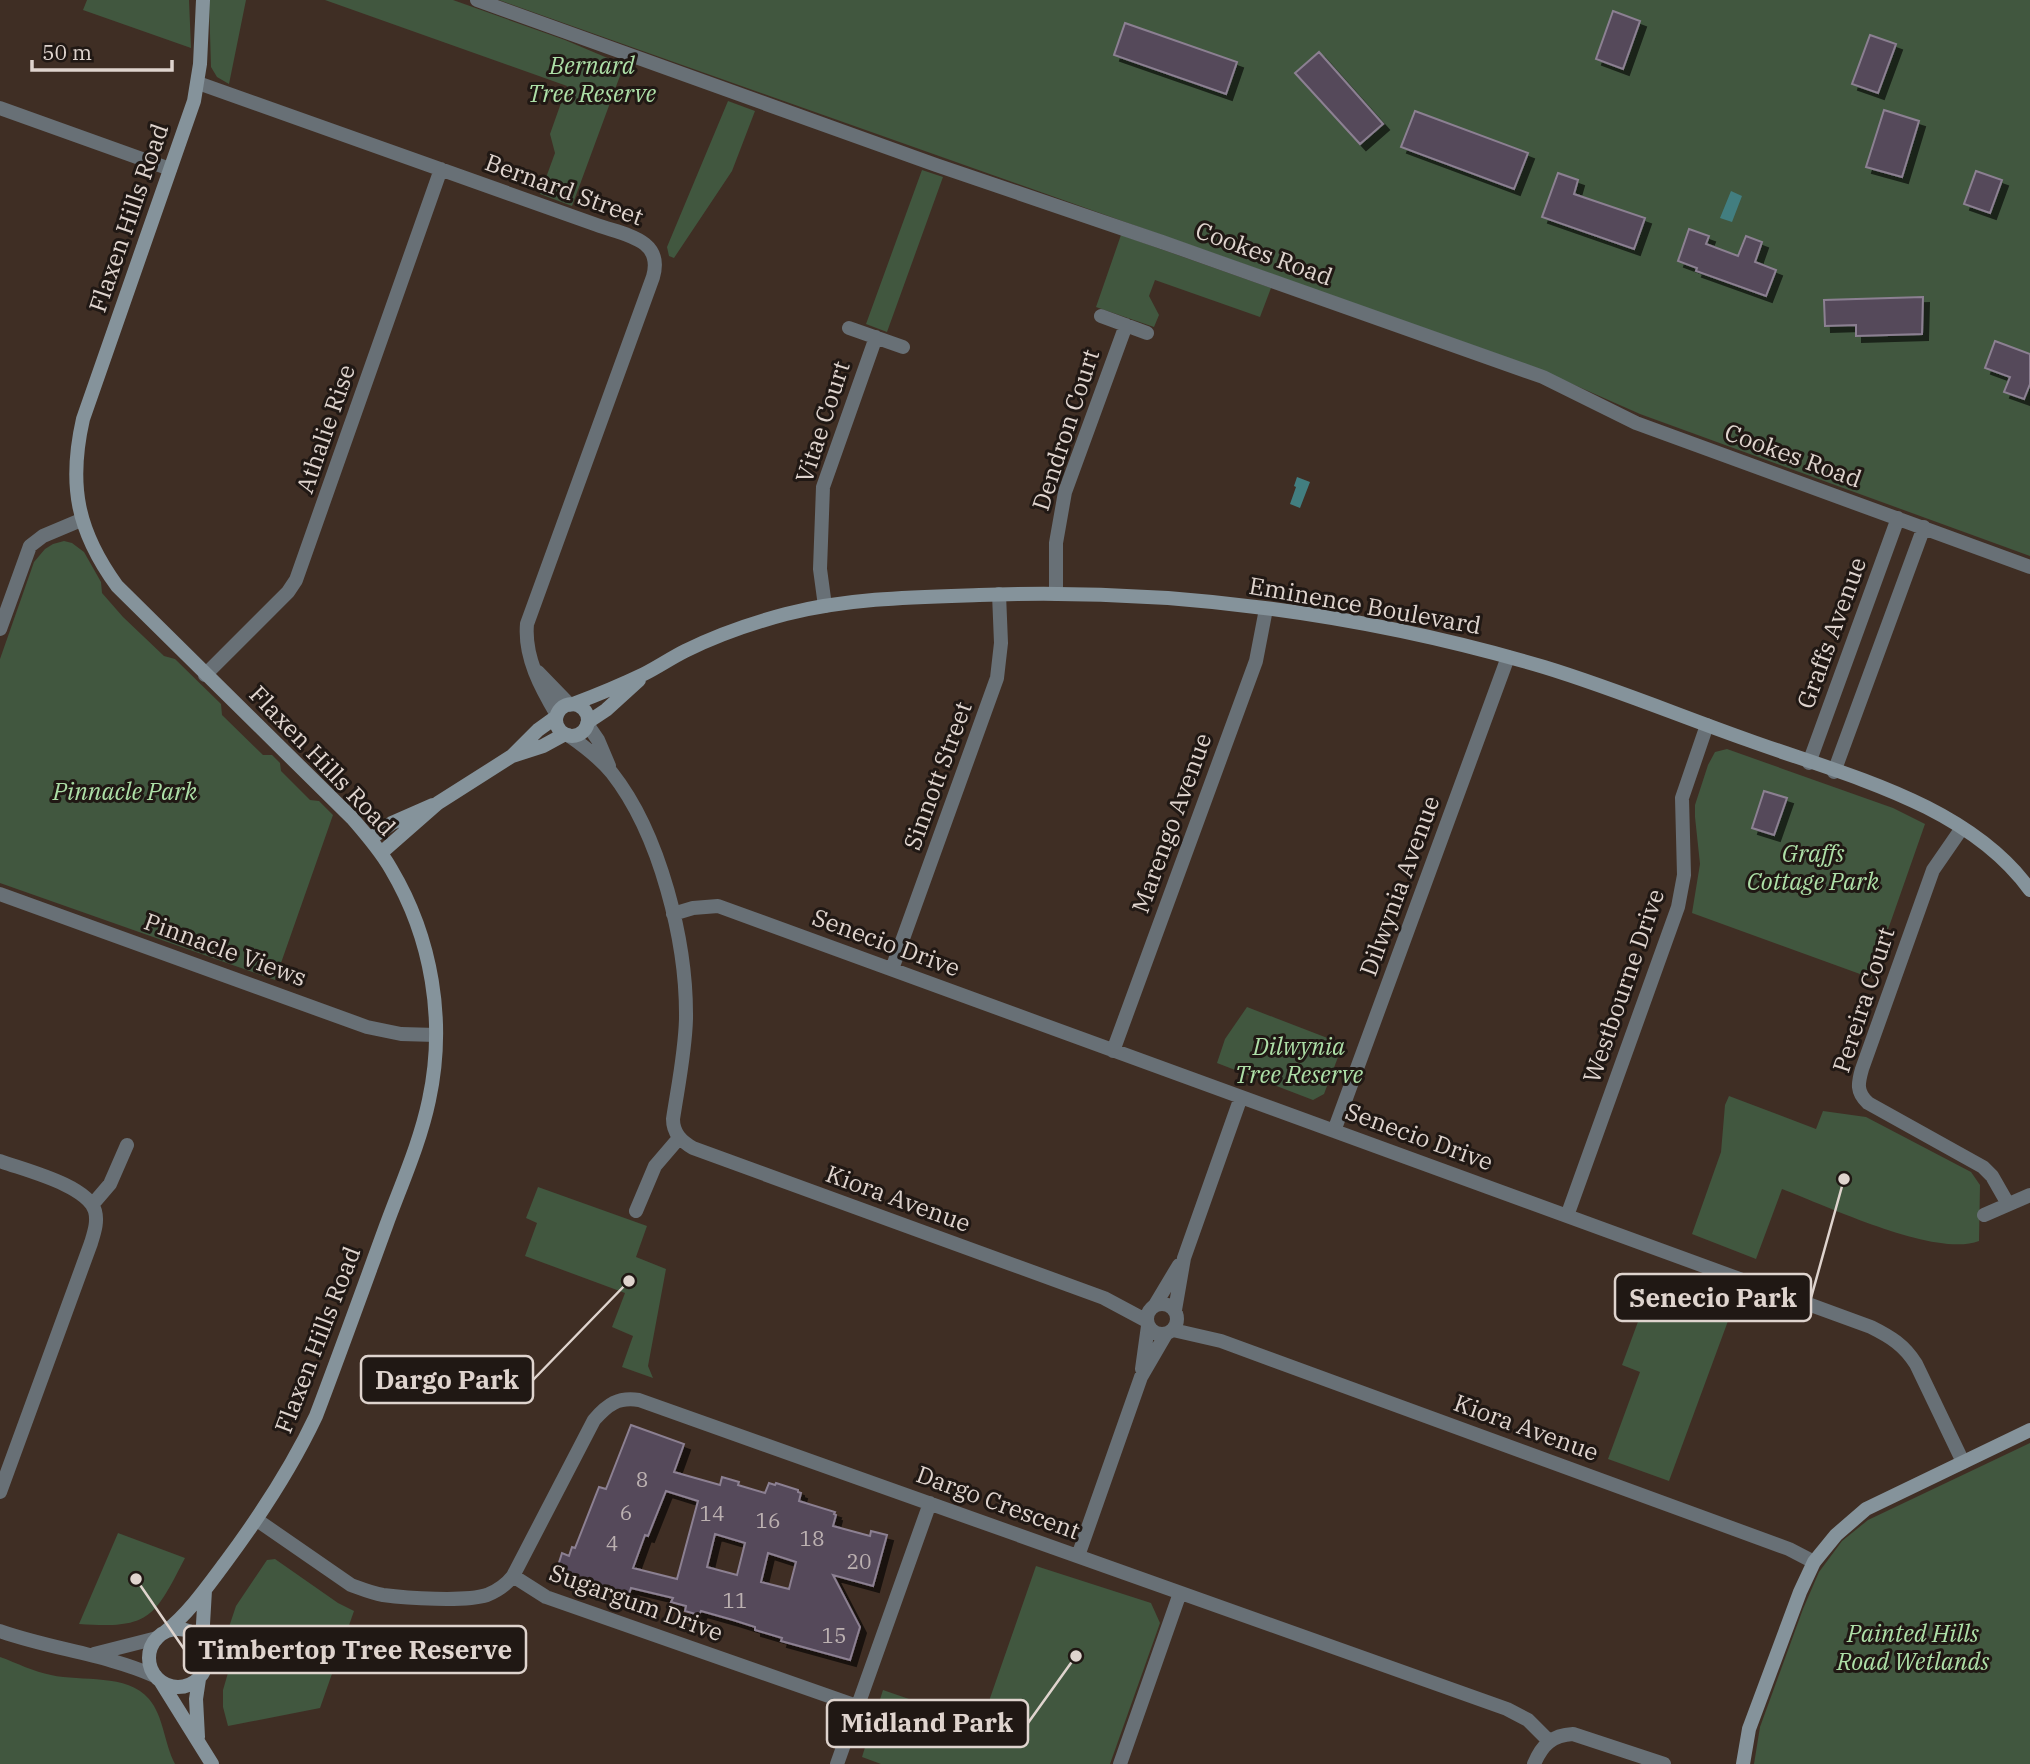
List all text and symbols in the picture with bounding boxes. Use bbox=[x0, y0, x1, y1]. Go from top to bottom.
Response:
scale bar bbox=[32, 28, 172, 72]
text: 50 m bbox=[42, 38, 92, 66]
park label: Bernard Tree Reserve bbox=[528, 49, 656, 109]
street label: Flaxen Hills Road bbox=[81, 119, 175, 316]
street label: Bernard Street bbox=[481, 146, 648, 233]
street label: Cookes Road bbox=[1191, 213, 1337, 293]
street label: Dendron Court bbox=[1024, 345, 1106, 514]
street label: Vitae Court bbox=[787, 357, 857, 487]
street label: Athalie Rise bbox=[288, 360, 362, 497]
street label: Cookes Road bbox=[1720, 415, 1866, 495]
street label: Graffs Avenue bbox=[1789, 552, 1873, 713]
street label: Eminence Boulevard bbox=[1247, 569, 1484, 641]
street label: Flaxen Hills Road bbox=[243, 678, 403, 842]
street label: Sinnott Street bbox=[895, 697, 979, 854]
street label: Marengo Avenue bbox=[1124, 728, 1218, 917]
park label: Pinnacle Park bbox=[52, 775, 198, 807]
street label: Dilwynia Avenue bbox=[1352, 791, 1447, 980]
park label: Graffs Cottage Park bbox=[1747, 837, 1879, 897]
street label: Westbourne Drive bbox=[1575, 884, 1671, 1087]
street label: Senecio Drive bbox=[808, 901, 965, 984]
street label: Pinnacle Views bbox=[140, 905, 311, 993]
street label: Pereira Court bbox=[1825, 923, 1902, 1076]
park label: Dilwynia Tree Reserve bbox=[1235, 1030, 1363, 1090]
street label: Senecio Drive bbox=[1341, 1095, 1498, 1178]
street label: Kiora Avenue bbox=[822, 1157, 975, 1239]
street label: Flaxen Hills Road bbox=[267, 1242, 367, 1438]
callout: Senecio Park bbox=[1615, 1274, 1811, 1321]
text: Senecio Park bbox=[1629, 1280, 1798, 1314]
callout: Dargo Park bbox=[361, 1356, 533, 1403]
text: Dargo Park bbox=[375, 1362, 520, 1396]
street label: Kiora Avenue bbox=[1450, 1386, 1603, 1468]
street label: Dargo Crescent bbox=[912, 1458, 1085, 1546]
house number: 8 bbox=[636, 1465, 648, 1493]
house number: 6 bbox=[620, 1498, 632, 1526]
house number: 14 bbox=[699, 1499, 725, 1527]
house number: 16 bbox=[755, 1506, 781, 1534]
house number: 18 bbox=[799, 1524, 825, 1552]
house number: 4 bbox=[606, 1529, 618, 1557]
house number: 20 bbox=[846, 1547, 872, 1575]
street label: Sugargum Drive bbox=[545, 1556, 728, 1648]
house number: 11 bbox=[722, 1586, 748, 1614]
park label: Painted Hills Road Wetlands bbox=[1836, 1617, 1989, 1677]
house number: 15 bbox=[821, 1621, 847, 1649]
callout: Timbertop Tree Reserve bbox=[184, 1626, 526, 1673]
text: Timbertop Tree Reserve bbox=[198, 1632, 512, 1666]
callout: Midland Park bbox=[827, 1700, 1028, 1747]
text: Midland Park bbox=[841, 1705, 1014, 1739]

